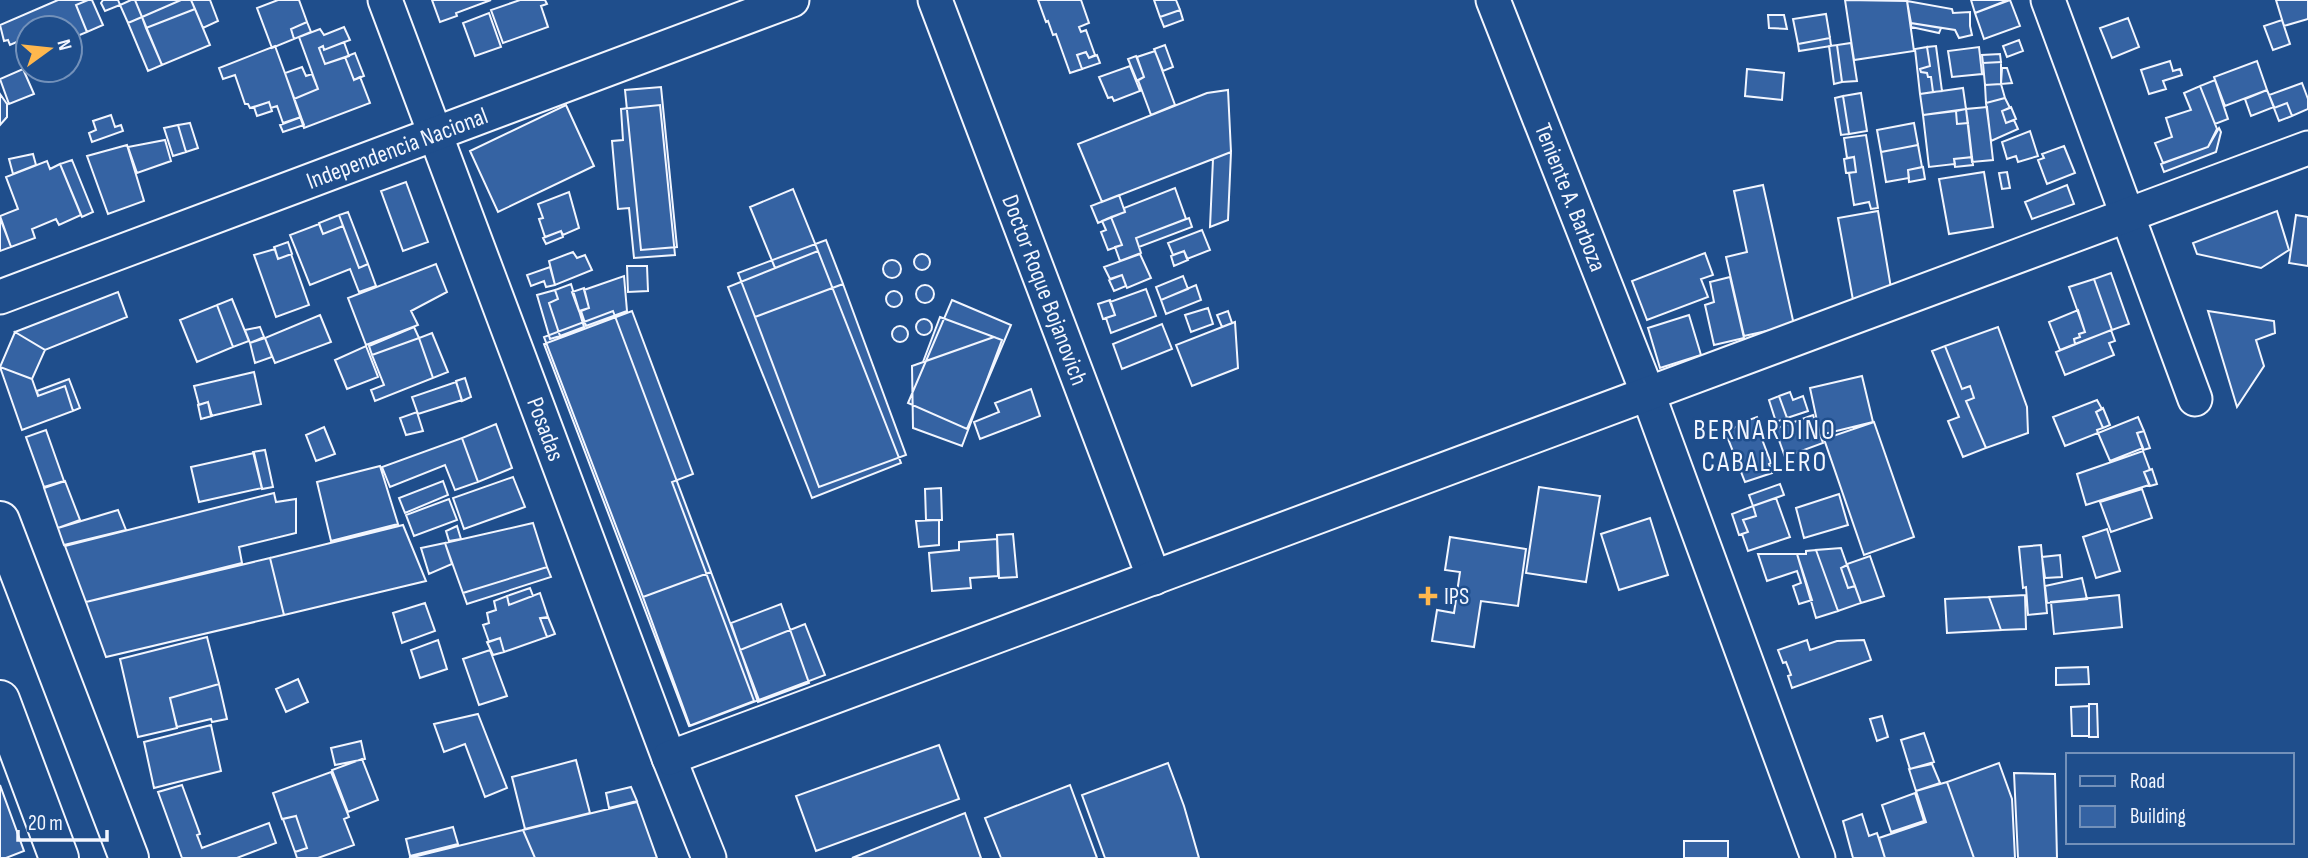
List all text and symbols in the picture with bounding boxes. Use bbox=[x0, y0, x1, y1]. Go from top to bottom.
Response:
north arrow bbox=[14, 14, 84, 84]
text: N bbox=[52, 37, 76, 53]
street label: Independencia Nacional bbox=[302, 101, 492, 195]
street label: Teniente A. Barboza bbox=[1528, 119, 1613, 275]
street label: Doctor Roque Bojanovich bbox=[996, 191, 1094, 389]
street label: Posadas bbox=[521, 393, 571, 465]
district label: BERNARDINO CABALLERO bbox=[1693, 414, 1837, 479]
place label: IPS bbox=[1444, 582, 1469, 611]
marker: IPS bbox=[1418, 586, 1438, 606]
legend bbox=[2066, 753, 2294, 844]
text: Road bbox=[2130, 769, 2165, 794]
scale bar bbox=[18, 798, 107, 842]
text: Building bbox=[2130, 804, 2186, 829]
text: 20 m bbox=[28, 811, 63, 836]

